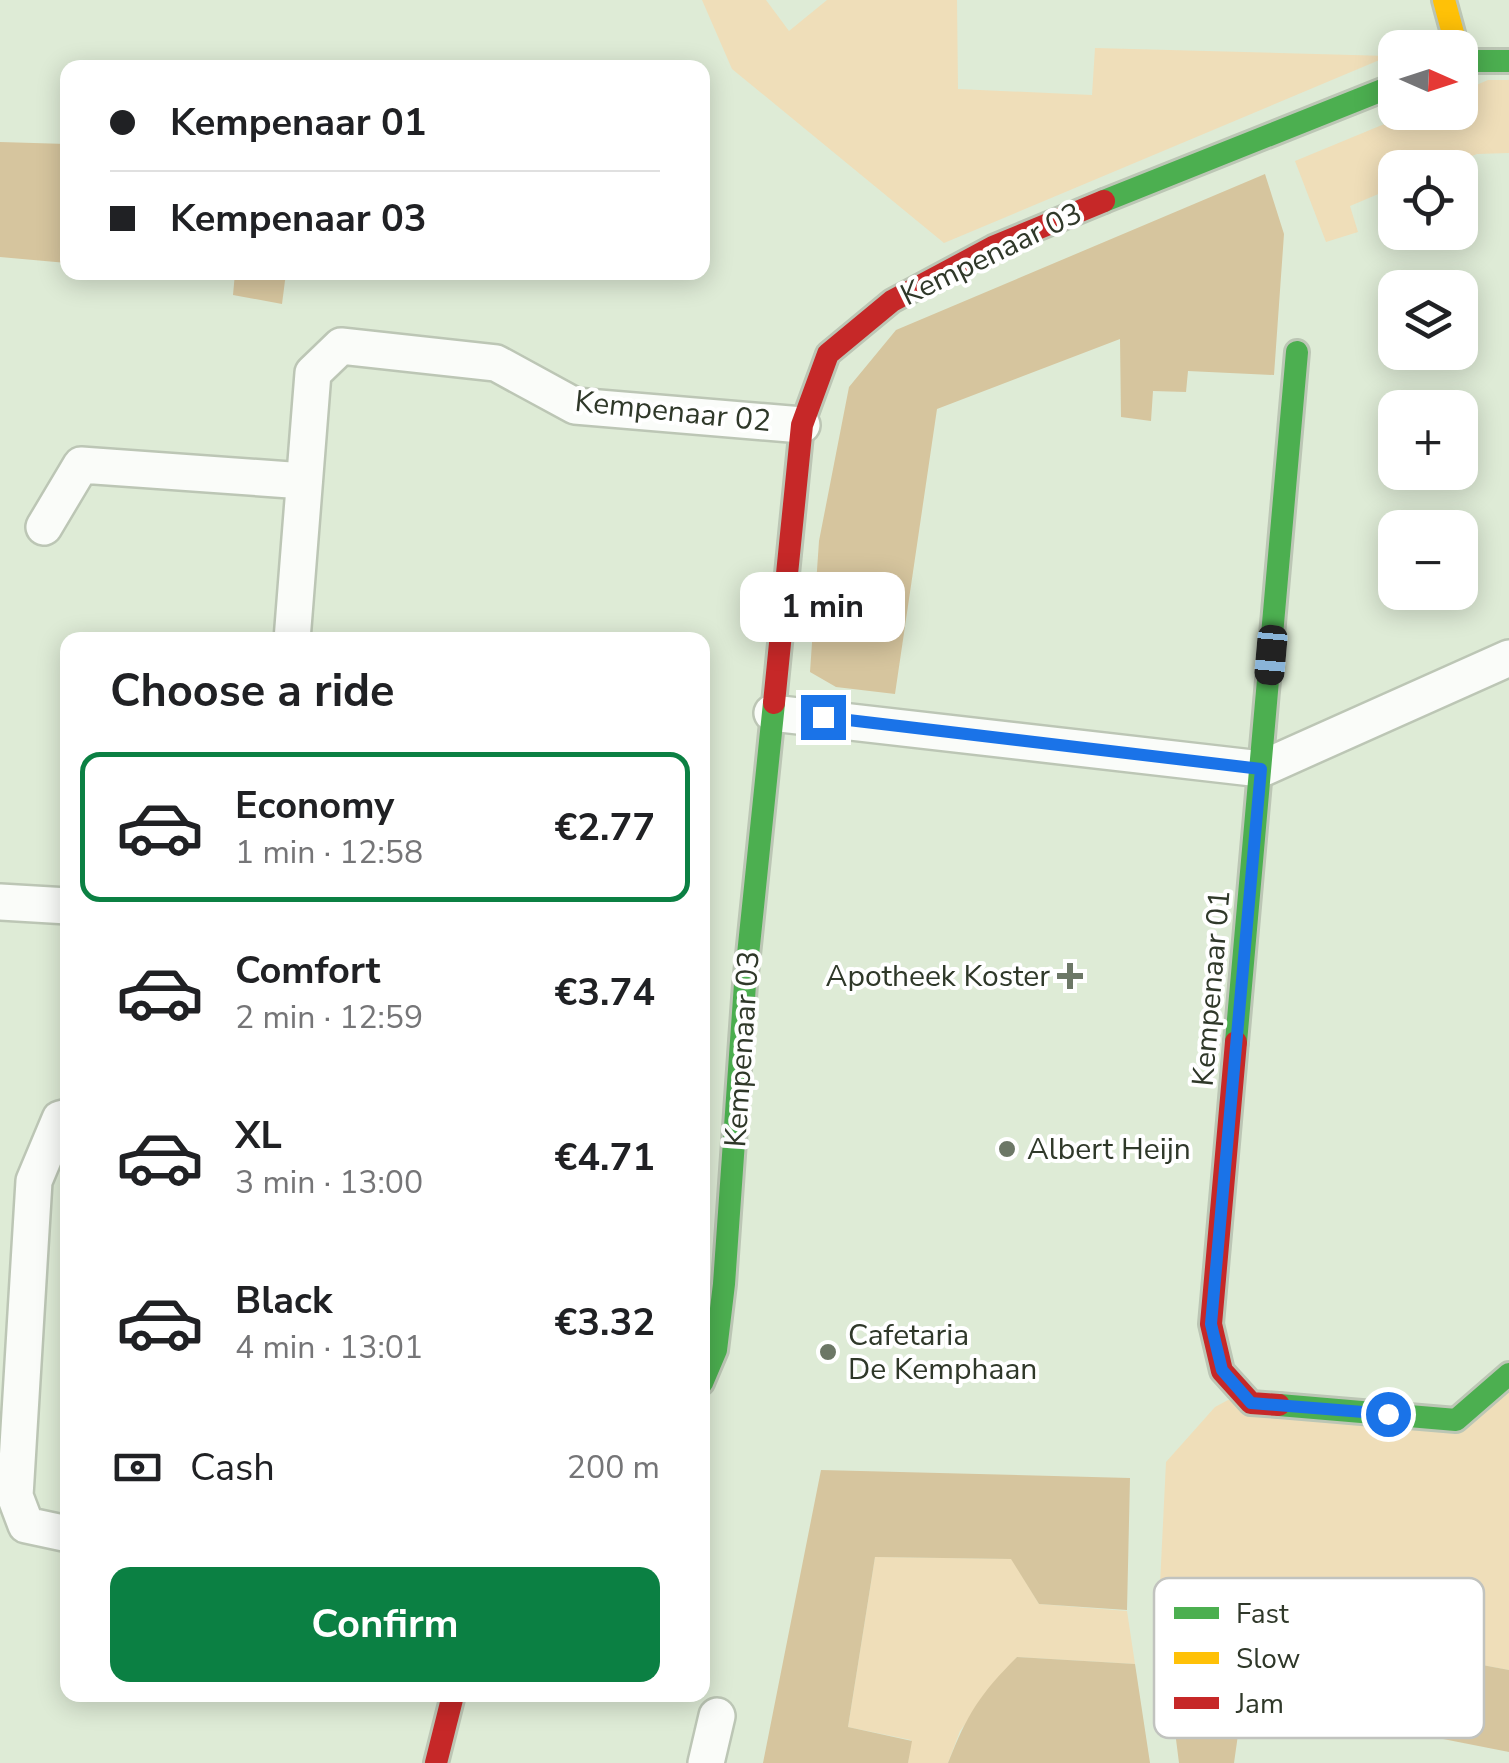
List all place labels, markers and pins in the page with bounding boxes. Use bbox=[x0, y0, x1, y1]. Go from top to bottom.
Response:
place label: Apotheek Koster bbox=[826, 956, 1050, 997]
marker: Apotheek Koster bbox=[1059, 965, 1081, 987]
place label: Albert Heijn bbox=[1027, 1129, 1191, 1170]
marker: Albert Heijn bbox=[996, 1138, 1018, 1160]
place label: Cafetaria De Kemphaan bbox=[848, 1315, 1037, 1390]
marker: Cafetaria De Kemphaan bbox=[817, 1341, 839, 1363]

